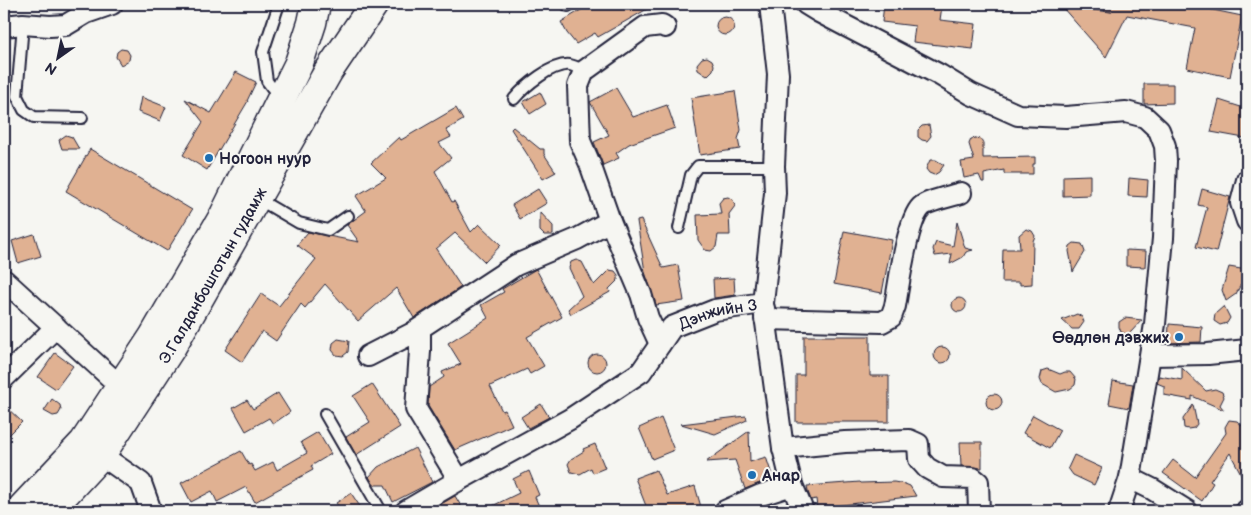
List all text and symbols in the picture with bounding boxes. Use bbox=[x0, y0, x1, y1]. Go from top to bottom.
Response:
north arrow bbox=[32, 32, 82, 82]
text: N bbox=[42, 58, 60, 78]
place label: Ногоон нуур bbox=[219, 150, 312, 169]
marker: Ногоон нуур bbox=[203, 152, 215, 164]
street label: Э.Галданбошготын гудамж bbox=[155, 184, 272, 368]
street label: Дэнжийн 3 bbox=[676, 296, 759, 334]
place label: Өөдлөн дэвжих bbox=[1052, 329, 1170, 348]
marker: Өөдлөн дэвжих bbox=[1173, 331, 1185, 343]
place label: Анар bbox=[761, 467, 801, 486]
marker: Анар bbox=[746, 469, 758, 481]

